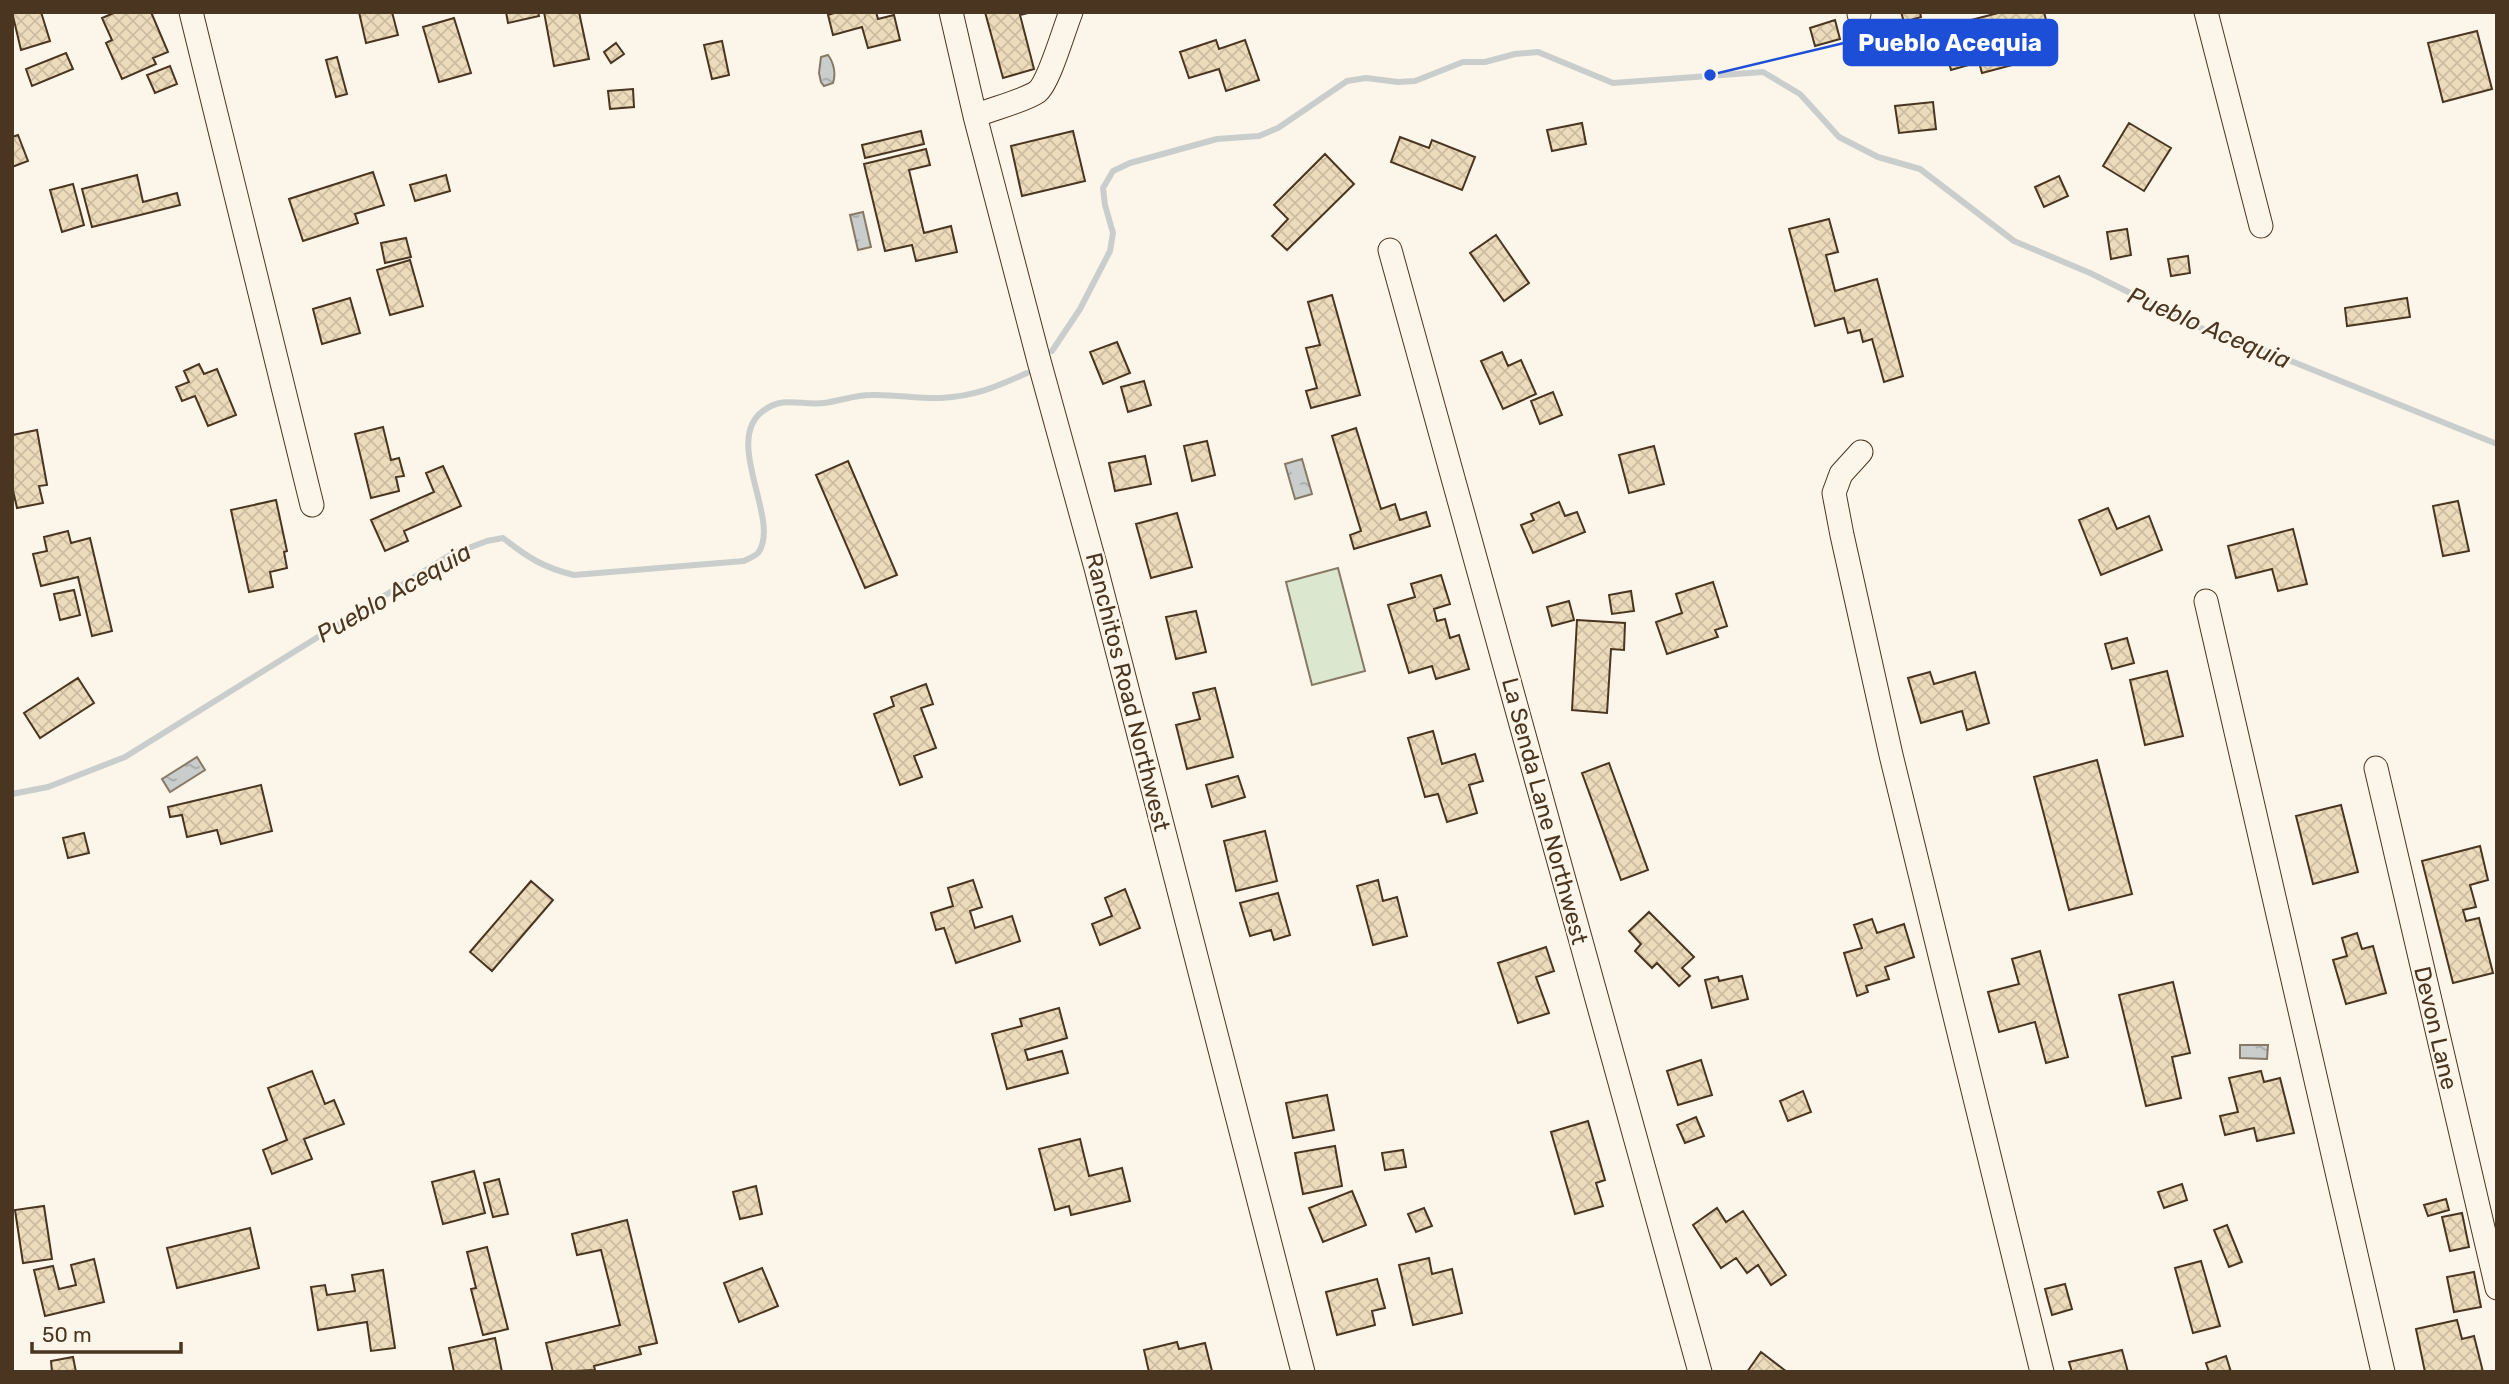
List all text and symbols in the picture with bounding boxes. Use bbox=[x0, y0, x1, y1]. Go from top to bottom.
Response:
callout: Pueblo Acequia bbox=[1844, 20, 2057, 65]
text: Pueblo Acequia bbox=[1858, 29, 2042, 57]
water label: Pueblo Acequia bbox=[2124, 281, 2294, 375]
water label: Pueblo Acequia bbox=[312, 537, 476, 649]
street label: Ranchitos Road Northwest bbox=[1080, 550, 1176, 834]
street label: La Senda Lane Northwest bbox=[1496, 675, 1594, 947]
street label: Devon Lane bbox=[2408, 964, 2464, 1092]
scale bar bbox=[32, 1310, 180, 1354]
text: 50 m bbox=[42, 1322, 92, 1347]

